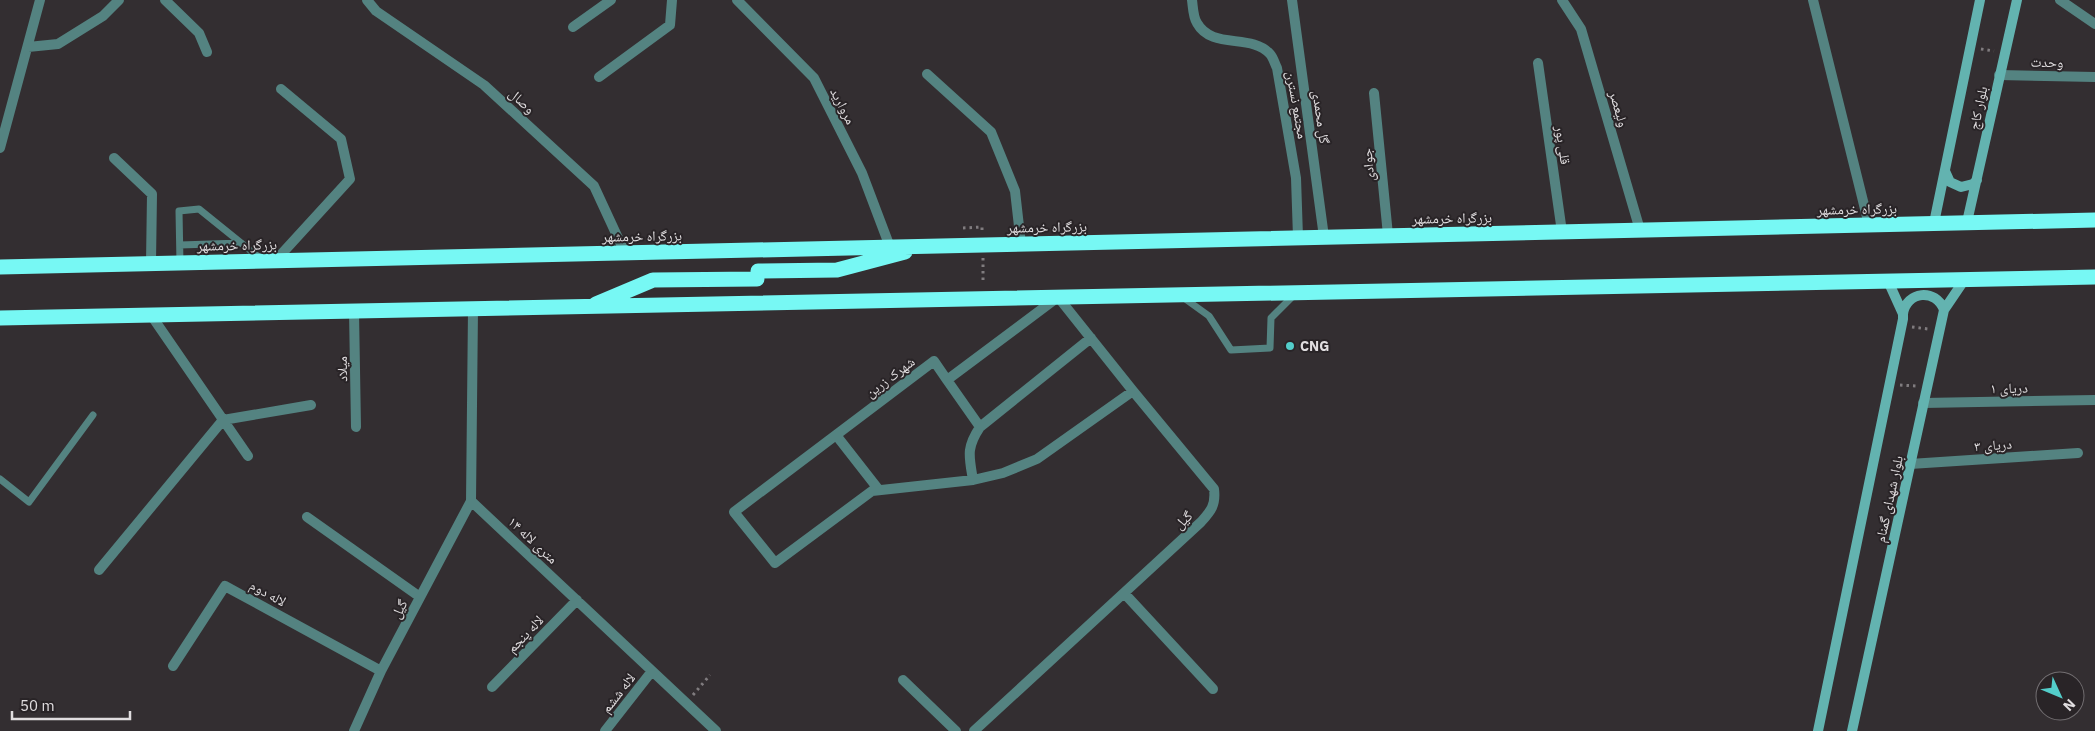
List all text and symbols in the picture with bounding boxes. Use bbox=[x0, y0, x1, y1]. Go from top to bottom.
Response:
street label: وحدت bbox=[2030, 53, 2064, 71]
street label: مجتمع نسترن bbox=[1281, 70, 1312, 140]
street label: وصال bbox=[505, 84, 539, 118]
street label: بلوار کاج bbox=[1965, 84, 1992, 132]
street label: مروارید bbox=[826, 85, 860, 127]
street label: ولیعصر bbox=[1605, 88, 1633, 129]
street label: گل محمدی bbox=[1308, 89, 1334, 145]
street label: قلی پور bbox=[1551, 123, 1575, 166]
street label: جوادی bbox=[1357, 147, 1379, 182]
street label: بزرگراه خرمشهر bbox=[1816, 199, 1897, 219]
street label: بزرگراه خرمشهر bbox=[1411, 208, 1492, 228]
street label: بزرگراه خرمشهر bbox=[1006, 217, 1087, 237]
street label: بزرگراه خرمشهر bbox=[601, 226, 682, 246]
street label: بزرگراه خرمشهر bbox=[196, 235, 277, 255]
place label: CNG bbox=[1300, 337, 1329, 355]
marker: CNG bbox=[1284, 340, 1296, 352]
street label: شهرک زرین bbox=[862, 353, 918, 401]
street label: میلاد bbox=[333, 356, 351, 382]
street label: دریای ۱ bbox=[1990, 379, 2028, 397]
street label: دریای ۳ bbox=[1974, 435, 2013, 455]
street label: بلوار شهدای گمنام bbox=[1871, 454, 1908, 544]
street label: گیل bbox=[1170, 507, 1196, 533]
street label: ۱۴ متری لاله bbox=[504, 512, 562, 568]
street label: لاله دوم bbox=[246, 576, 289, 611]
street label: گیل bbox=[387, 596, 412, 622]
street label: لاله پنجم bbox=[503, 611, 548, 657]
street label: لاله ششم bbox=[597, 669, 640, 717]
north arrow bbox=[2035, 671, 2085, 721]
scale bar bbox=[12, 688, 130, 720]
text: N bbox=[2059, 695, 2079, 715]
text: 50 m bbox=[20, 696, 55, 715]

